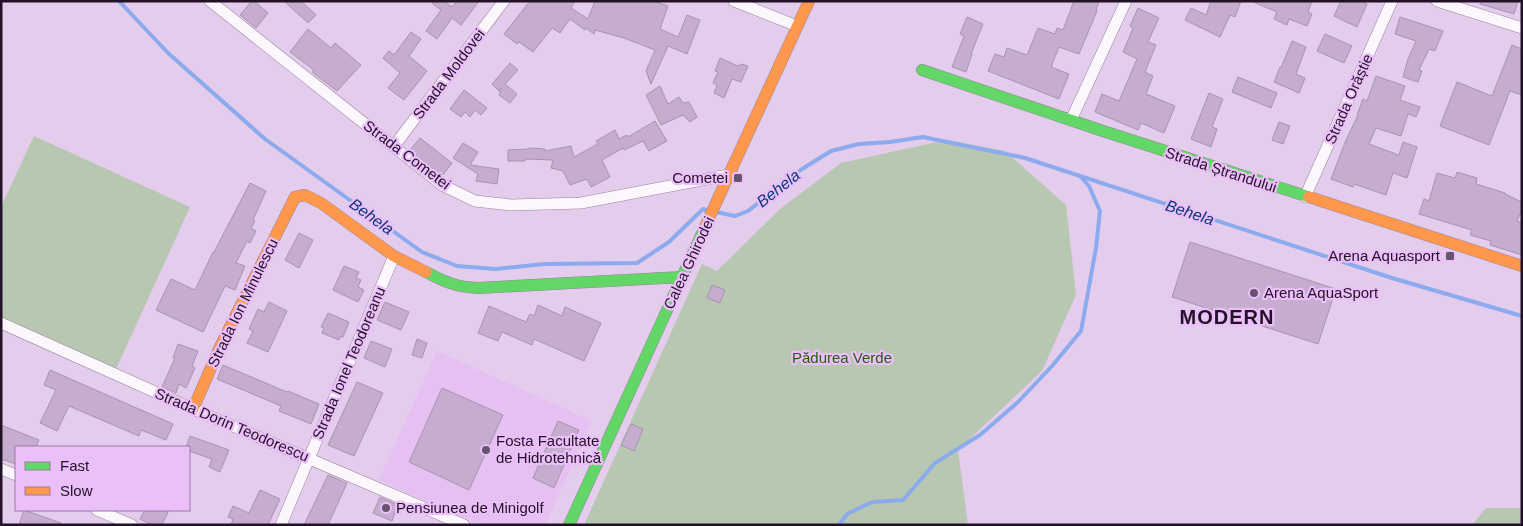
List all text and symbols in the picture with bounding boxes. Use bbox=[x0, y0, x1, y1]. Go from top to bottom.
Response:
street label: Strada Moldovei bbox=[409, 25, 488, 122]
street label: Strada Orăștie bbox=[1321, 51, 1376, 146]
street label: Strada Cometei bbox=[361, 116, 454, 193]
street label: Strada Ștrandului bbox=[1163, 144, 1279, 196]
water label: Behela bbox=[753, 166, 803, 210]
place label: Cometei bbox=[672, 169, 728, 186]
marker: Cometei bbox=[732, 172, 744, 184]
water label: Behela bbox=[347, 195, 397, 238]
water label: Behela bbox=[1164, 197, 1216, 228]
street label: Calea Ghirodei bbox=[660, 214, 717, 312]
street label: Strada Ion Minulescu bbox=[204, 236, 281, 370]
place label: Arena Aquasport bbox=[1328, 247, 1441, 264]
marker: Arena Aquasport bbox=[1444, 250, 1456, 262]
street label: Strada Ionel Teodoreanu bbox=[309, 284, 388, 442]
place label: Arena AquaSport bbox=[1264, 284, 1379, 301]
marker: Arena AquaSport bbox=[1248, 287, 1260, 299]
district label: MODERN bbox=[1180, 306, 1274, 328]
park label: Pădurea Verde bbox=[792, 349, 892, 366]
street label: Strada Dorin Teodorescu bbox=[153, 384, 312, 465]
place label: Fosta Facultate de Hidrotehnică bbox=[496, 432, 602, 466]
marker: Fosta Facultate de Hidrotehnică bbox=[480, 444, 492, 456]
legend bbox=[15, 446, 190, 511]
text: Fast bbox=[60, 457, 90, 474]
text: Slow bbox=[60, 482, 93, 499]
place label: Pensiunea de Minigolf bbox=[396, 499, 544, 516]
marker: Pensiunea de Minigolf bbox=[380, 502, 392, 514]

